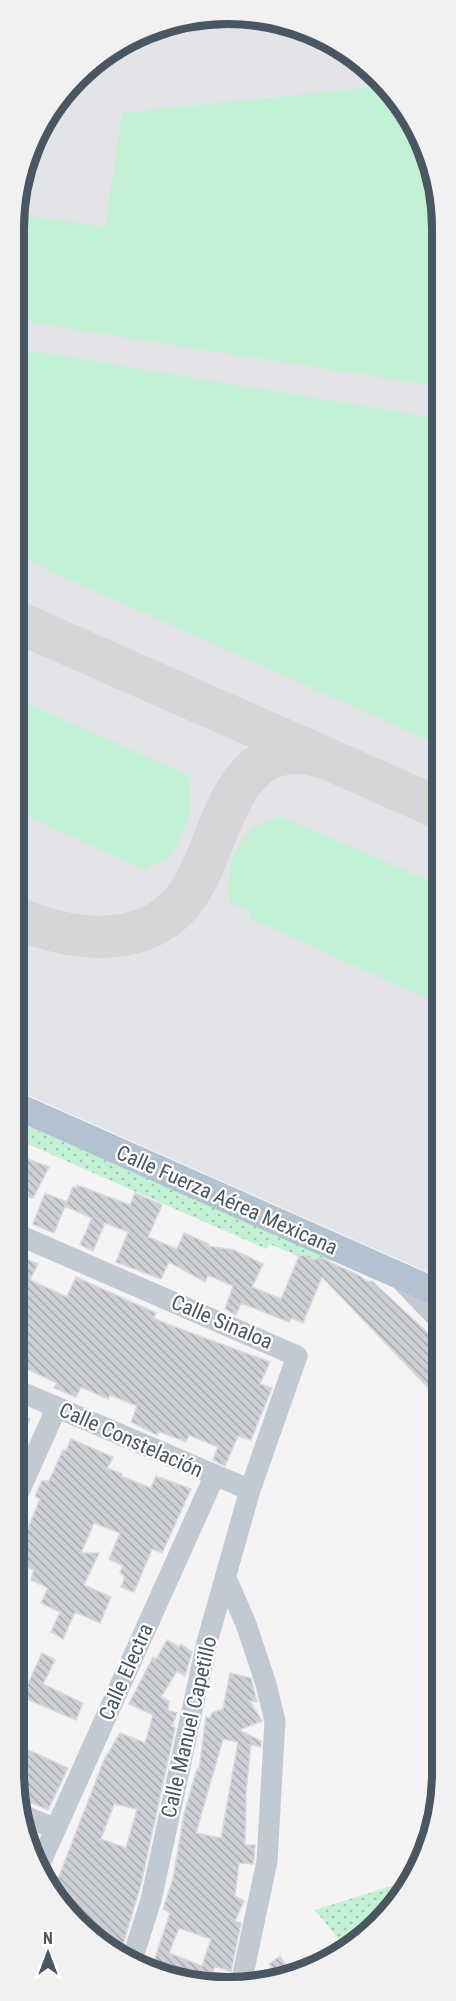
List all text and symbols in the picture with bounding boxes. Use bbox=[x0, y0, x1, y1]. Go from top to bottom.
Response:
street label: Calle Fuerza Aérea Mexicana bbox=[113, 1140, 341, 1260]
street label: Calle Sinaloa bbox=[168, 1290, 276, 1354]
street label: Calle Constelación bbox=[55, 1398, 207, 1482]
street label: Calle Electra bbox=[94, 1620, 158, 1724]
street label: Calle Manuel Capetillo bbox=[156, 1634, 222, 1820]
north arrow bbox=[18, 1923, 78, 1983]
text: N bbox=[43, 1929, 53, 1948]

